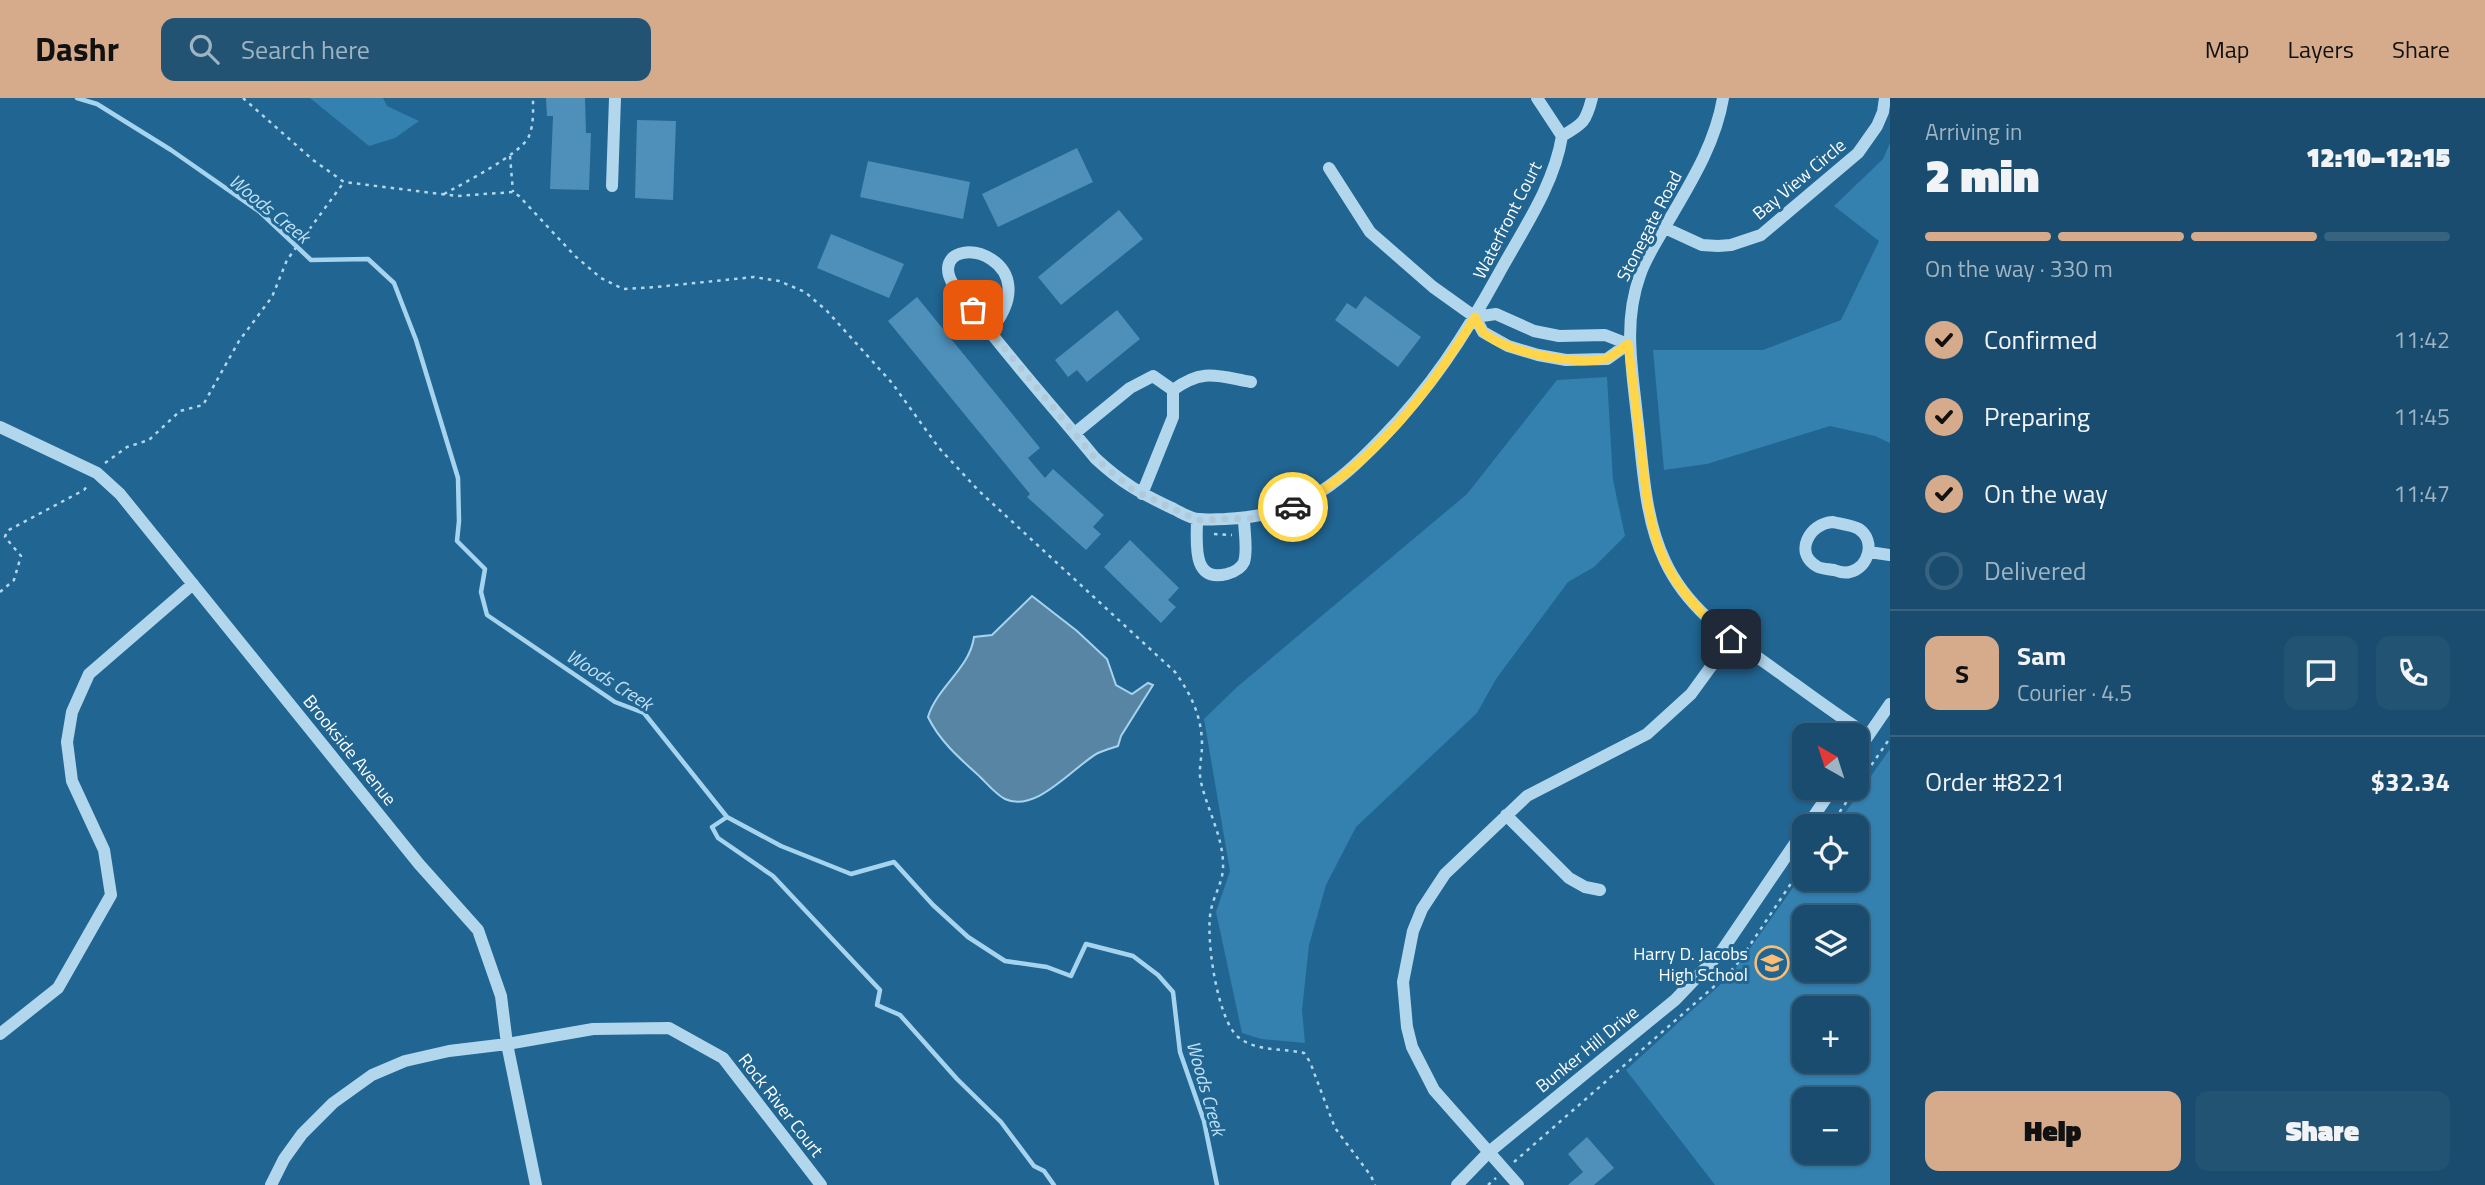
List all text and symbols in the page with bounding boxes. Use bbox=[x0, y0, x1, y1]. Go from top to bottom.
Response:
search box bbox=[161, 18, 651, 81]
text: Dashr bbox=[35, 24, 119, 74]
icon: search bbox=[185, 30, 223, 68]
text: Search here bbox=[241, 30, 370, 69]
text: Map bbox=[2205, 31, 2250, 67]
text: Layers bbox=[2288, 31, 2354, 67]
text: Share bbox=[2392, 31, 2450, 67]
text: Arriving in bbox=[1925, 114, 2022, 149]
street label: Bay View Circle bbox=[1746, 132, 1852, 226]
text: 12:10–12:15 bbox=[2306, 138, 2450, 177]
text: 2 min bbox=[1925, 140, 2039, 210]
street label: Waterfront Court bbox=[1466, 156, 1549, 284]
water label: Woods Creek bbox=[223, 166, 319, 251]
street label: Stonegate Road bbox=[1610, 166, 1688, 286]
text: On the way · 330 m bbox=[1925, 251, 2113, 286]
pin bbox=[943, 280, 1003, 340]
icon: bag bbox=[954, 291, 992, 329]
text: Confirmed bbox=[1984, 320, 2098, 359]
icon: check bbox=[1925, 321, 1963, 359]
text: 11:42 bbox=[2393, 322, 2450, 357]
text: Preparing bbox=[1984, 397, 2090, 436]
icon: check bbox=[1925, 398, 1963, 436]
text: 11:45 bbox=[2393, 399, 2450, 434]
courier bbox=[1258, 472, 1328, 542]
text: On the way bbox=[1984, 474, 2108, 513]
icon: check bbox=[1925, 475, 1963, 513]
text: 11:47 bbox=[2393, 476, 2450, 511]
icon: car bbox=[1274, 488, 1312, 526]
text: Delivered bbox=[1984, 551, 2087, 590]
pin bbox=[1701, 609, 1761, 669]
icon: home bbox=[1712, 620, 1750, 658]
text: Sam bbox=[2017, 636, 2066, 675]
button: chat bbox=[2284, 636, 2358, 710]
button: phone bbox=[2376, 636, 2450, 710]
water label: Woods Creek bbox=[561, 641, 661, 718]
text: S bbox=[1955, 654, 1969, 693]
text: Courier · 4.5 bbox=[2017, 675, 2132, 710]
street label: Brookside Avenue bbox=[297, 689, 403, 811]
north arrow bbox=[1792, 723, 1869, 800]
map controls bbox=[1792, 723, 1869, 1164]
text: Order #8221 bbox=[1925, 762, 2065, 801]
text: $32.34 bbox=[2371, 762, 2450, 801]
button: locate bbox=[1792, 814, 1869, 891]
button: layers bbox=[1792, 905, 1869, 982]
place label: Harry D. Jacobs High School bbox=[1633, 940, 1748, 988]
school or university icon: Harry D. Jacobs High School bbox=[1753, 944, 1791, 982]
button: + bbox=[1792, 996, 1869, 1073]
street label: Bunker Hill Drive bbox=[1530, 999, 1644, 1099]
water label: Woods Creek bbox=[1180, 1037, 1235, 1141]
street label: Rock River Court bbox=[732, 1047, 830, 1163]
button: − bbox=[1792, 1087, 1869, 1164]
button: Help bbox=[1925, 1091, 2181, 1171]
button: Share bbox=[2195, 1091, 2450, 1171]

